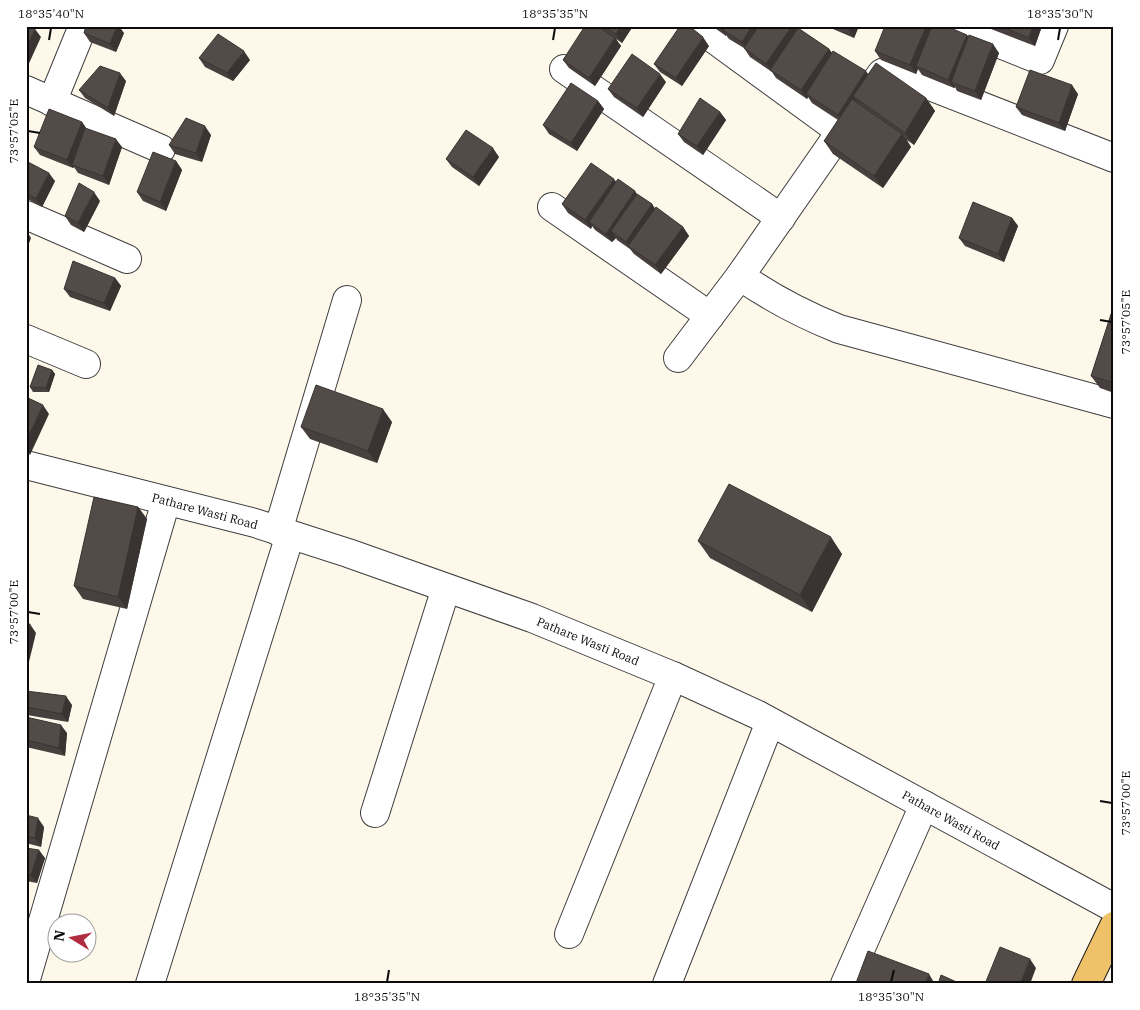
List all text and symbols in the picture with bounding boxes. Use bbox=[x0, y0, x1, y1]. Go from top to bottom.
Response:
text: 18°35'40"N bbox=[18, 6, 84, 21]
text: 18°35'35"N bbox=[522, 6, 588, 21]
text: 18°35'30"N bbox=[1027, 6, 1093, 21]
text: 73°57'05"E bbox=[6, 99, 21, 163]
text: 73°57'05"E bbox=[1118, 290, 1133, 354]
street label: Pathare Wasti Road bbox=[150, 490, 260, 532]
text: 73°57'00"E bbox=[6, 580, 21, 644]
street label: Pathare Wasti Road bbox=[535, 614, 641, 668]
text: 73°57'00"E bbox=[1118, 771, 1133, 835]
street label: Pathare Wasti Road bbox=[900, 787, 1002, 853]
north arrow bbox=[48, 912, 98, 962]
text: N bbox=[49, 929, 69, 943]
text: 18°35'35"N bbox=[354, 989, 420, 1004]
text: 18°35'30"N bbox=[858, 989, 924, 1004]

